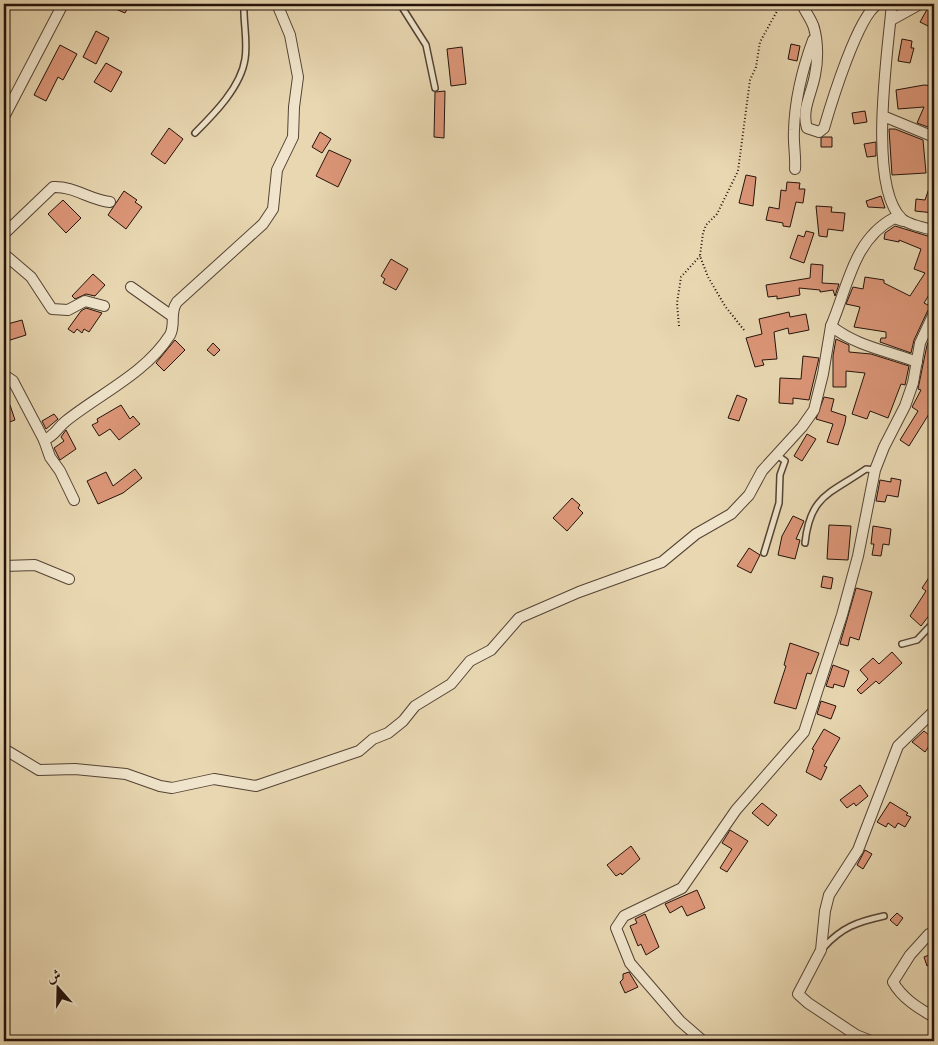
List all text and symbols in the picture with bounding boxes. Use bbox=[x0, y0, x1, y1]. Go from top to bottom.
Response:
north arrow bbox=[32, 962, 82, 1012]
text: ش bbox=[45, 968, 63, 986]

